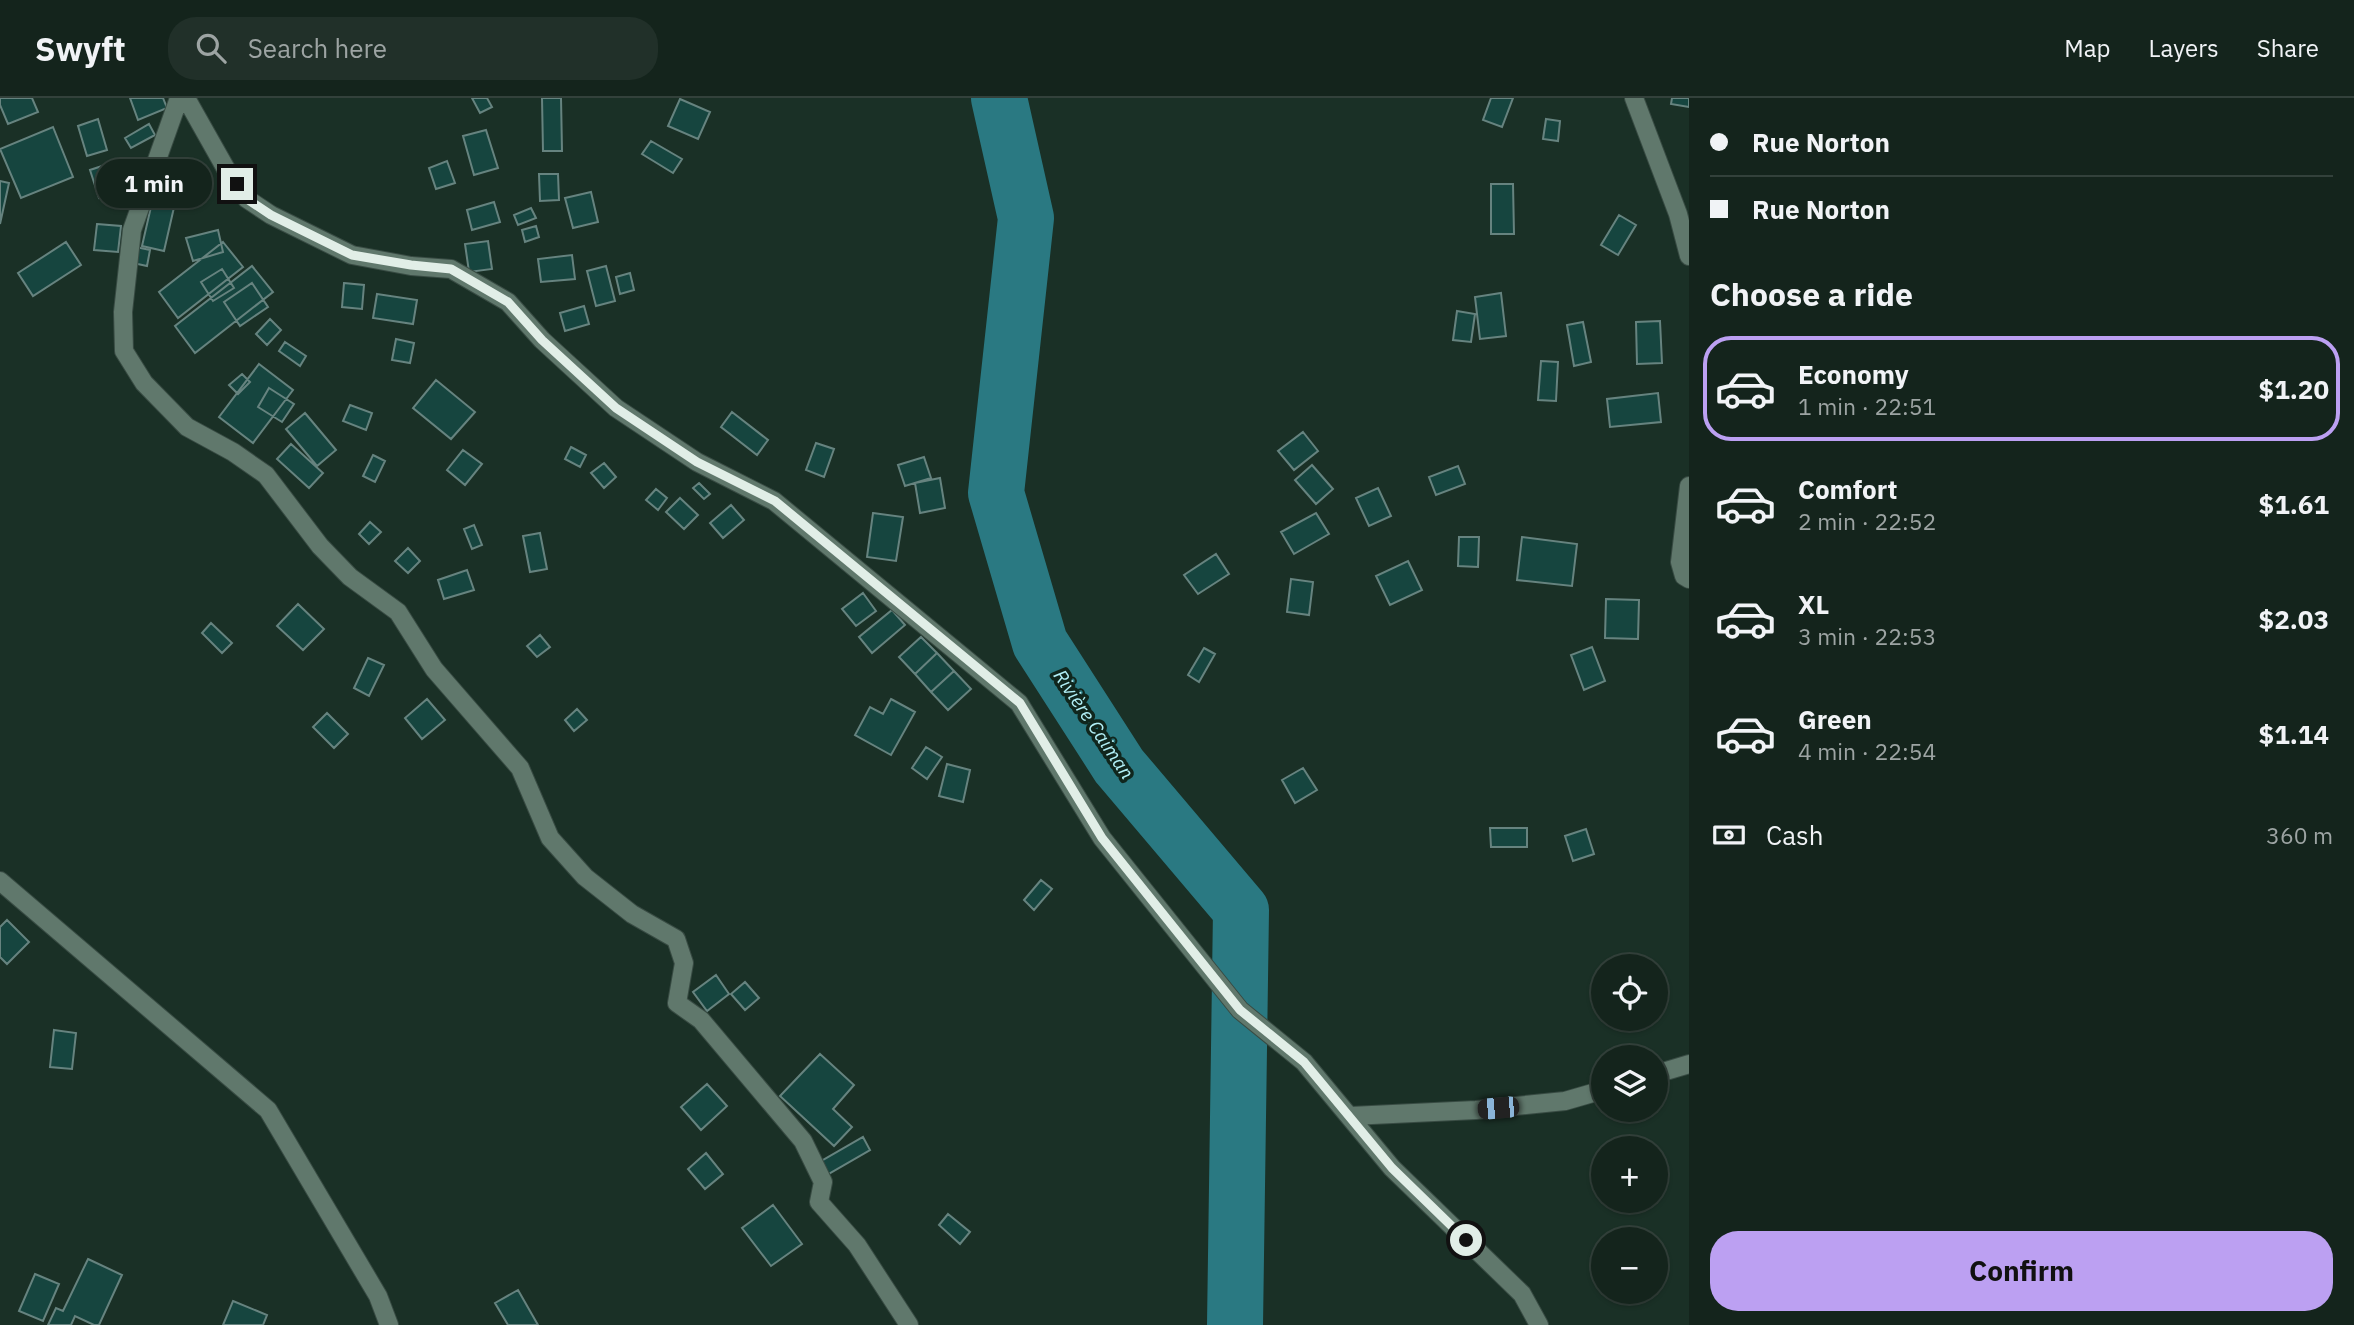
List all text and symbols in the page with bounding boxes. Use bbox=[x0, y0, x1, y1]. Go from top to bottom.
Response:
search box bbox=[168, 17, 658, 80]
text: Swyft bbox=[35, 27, 126, 70]
icon: search bbox=[192, 29, 230, 67]
text: Search here bbox=[248, 31, 387, 65]
text: Map bbox=[2064, 32, 2111, 64]
text: Layers bbox=[2149, 32, 2219, 64]
text: Share bbox=[2257, 32, 2319, 64]
text: Rue Norton bbox=[1752, 125, 1890, 159]
callout: 1 min bbox=[97, 160, 212, 208]
text: 1 min bbox=[124, 168, 184, 198]
route end bbox=[221, 168, 253, 200]
text: Rue Norton bbox=[1752, 192, 1890, 226]
text: Choose a ride bbox=[1710, 273, 1913, 315]
icon: car bbox=[1714, 357, 1777, 420]
text: Economy bbox=[1798, 357, 1909, 391]
text: $1.20 bbox=[2259, 372, 2329, 406]
text: 1 min · 22:51 bbox=[1798, 391, 1936, 421]
icon: car bbox=[1714, 472, 1777, 535]
text: Comfort bbox=[1798, 472, 1897, 506]
text: $1.61 bbox=[2259, 487, 2329, 521]
text: 2 min · 22:52 bbox=[1798, 506, 1936, 536]
icon: car bbox=[1714, 587, 1777, 650]
text: XL bbox=[1798, 587, 1829, 621]
text: $2.03 bbox=[2259, 602, 2329, 636]
text: 3 min · 22:53 bbox=[1798, 621, 1936, 651]
water label: Rivière Caiman bbox=[1049, 665, 1139, 783]
icon: car bbox=[1714, 702, 1777, 765]
text: Green bbox=[1798, 702, 1872, 736]
text: $1.14 bbox=[2259, 717, 2329, 751]
text: 4 min · 22:54 bbox=[1798, 736, 1936, 766]
icon: cash bbox=[1710, 816, 1748, 854]
text: Cash bbox=[1766, 818, 1823, 852]
text: 360 m bbox=[2266, 820, 2333, 850]
map controls bbox=[1591, 954, 1668, 1304]
button: locate bbox=[1591, 954, 1668, 1031]
button: layers bbox=[1591, 1045, 1668, 1122]
car bbox=[1477, 1096, 1520, 1120]
button: + bbox=[1591, 1136, 1668, 1213]
route start bbox=[1450, 1224, 1482, 1256]
button: − bbox=[1591, 1227, 1668, 1304]
button: Confirm bbox=[1710, 1231, 2333, 1311]

